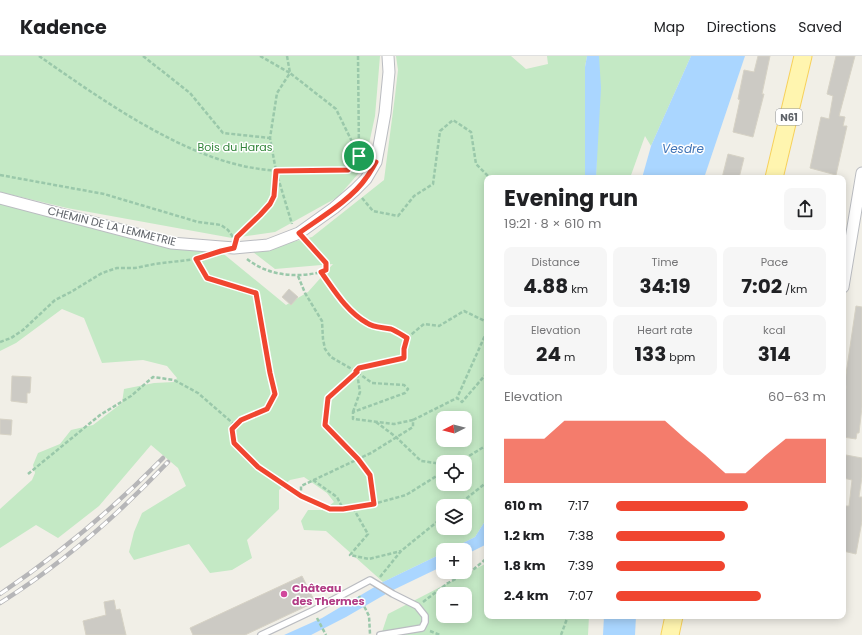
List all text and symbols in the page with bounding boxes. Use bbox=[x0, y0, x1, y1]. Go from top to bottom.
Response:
text: Kadence bbox=[20, 14, 107, 41]
text: Map bbox=[654, 17, 685, 37]
text: Directions bbox=[707, 17, 776, 37]
text: Saved bbox=[798, 17, 842, 37]
road number: N61 bbox=[776, 109, 802, 125]
park label: Bois du Haras bbox=[198, 139, 273, 155]
pin bbox=[342, 139, 376, 173]
water label: Vesdre bbox=[662, 140, 704, 157]
icon: arrive bbox=[348, 145, 370, 167]
text: Evening run bbox=[504, 183, 638, 214]
button: share bbox=[784, 188, 826, 230]
street label: CHEMIN DE LA LEMMETRIE bbox=[46, 202, 178, 250]
text: 19:21 · 8 × 610 m bbox=[504, 214, 601, 233]
text: Distance bbox=[532, 254, 580, 270]
text: Time bbox=[652, 254, 678, 270]
text: Pace bbox=[761, 254, 788, 270]
text: 4.88 bbox=[523, 272, 568, 300]
text: 34:19 bbox=[639, 272, 691, 300]
text: 7:02 bbox=[741, 272, 782, 300]
text: km bbox=[568, 281, 588, 297]
text: /km bbox=[782, 281, 807, 297]
text: Elevation bbox=[531, 322, 580, 338]
text: Heart rate bbox=[637, 322, 693, 338]
text: kcal bbox=[763, 322, 786, 338]
text: 24 bbox=[536, 340, 561, 368]
text: 133 bbox=[635, 340, 666, 368]
text: 314 bbox=[758, 340, 791, 368]
text: m bbox=[561, 349, 575, 365]
text: bpm bbox=[666, 349, 695, 365]
text: Elevation bbox=[504, 387, 563, 406]
text: 60–63 m bbox=[768, 387, 826, 406]
north arrow bbox=[436, 411, 472, 447]
map controls bbox=[436, 411, 472, 623]
button: locate bbox=[436, 455, 472, 491]
text: 610 m bbox=[504, 496, 542, 515]
text: 7:17 bbox=[568, 496, 589, 515]
button: layers bbox=[436, 499, 472, 535]
text: 1.2 km bbox=[504, 526, 545, 545]
text: 7:38 bbox=[568, 526, 594, 545]
button: + bbox=[436, 543, 472, 579]
text: 1.8 km bbox=[504, 556, 546, 575]
text: 7:39 bbox=[568, 556, 594, 575]
place label: Château des Thermes bbox=[292, 580, 365, 609]
text: 2.4 km bbox=[504, 586, 548, 605]
text: 7:07 bbox=[568, 586, 593, 605]
button: − bbox=[436, 587, 472, 623]
marker: Château des Thermes bbox=[279, 589, 289, 599]

